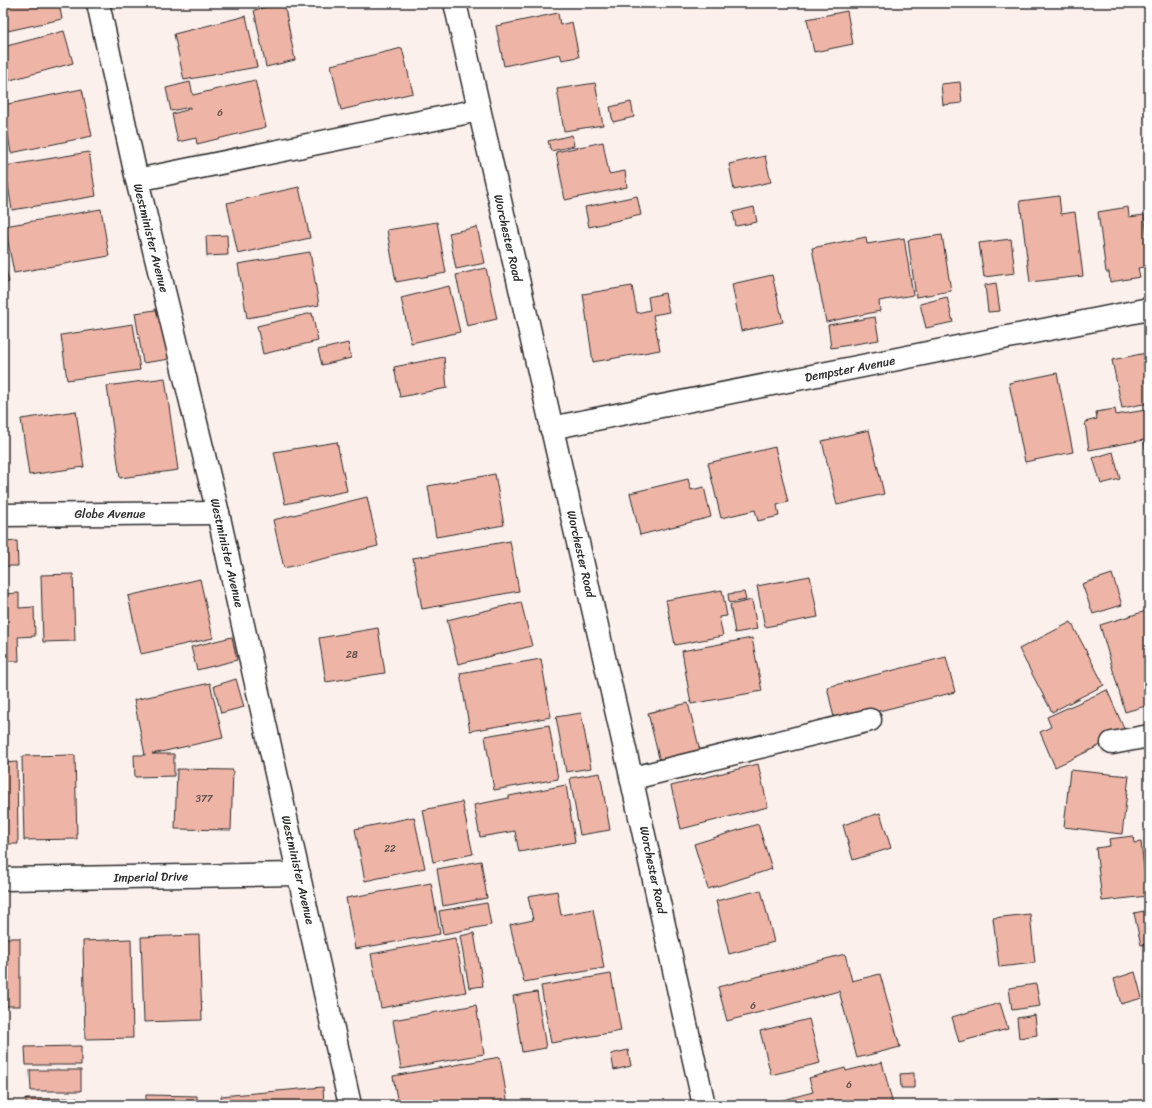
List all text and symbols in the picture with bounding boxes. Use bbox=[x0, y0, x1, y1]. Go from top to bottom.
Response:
house number: 6 bbox=[217, 104, 223, 122]
street label: Westminister Avenue bbox=[127, 181, 175, 295]
street label: Worchester Road bbox=[487, 192, 529, 285]
street label: Dempster Avenue bbox=[803, 349, 897, 389]
street label: Westminister Avenue bbox=[204, 496, 250, 610]
street label: Globe Avenue bbox=[75, 503, 146, 525]
street label: Worchester Road bbox=[560, 508, 602, 601]
house number: 28 bbox=[346, 646, 358, 664]
house number: 377 bbox=[196, 790, 214, 808]
street label: Westminister Avenue bbox=[275, 813, 321, 927]
street label: Worchester Road bbox=[633, 824, 673, 917]
house number: 22 bbox=[384, 840, 396, 858]
street label: Imperial Drive bbox=[113, 865, 188, 889]
house number: 6 bbox=[750, 997, 756, 1015]
house number: 6 bbox=[846, 1076, 852, 1094]

